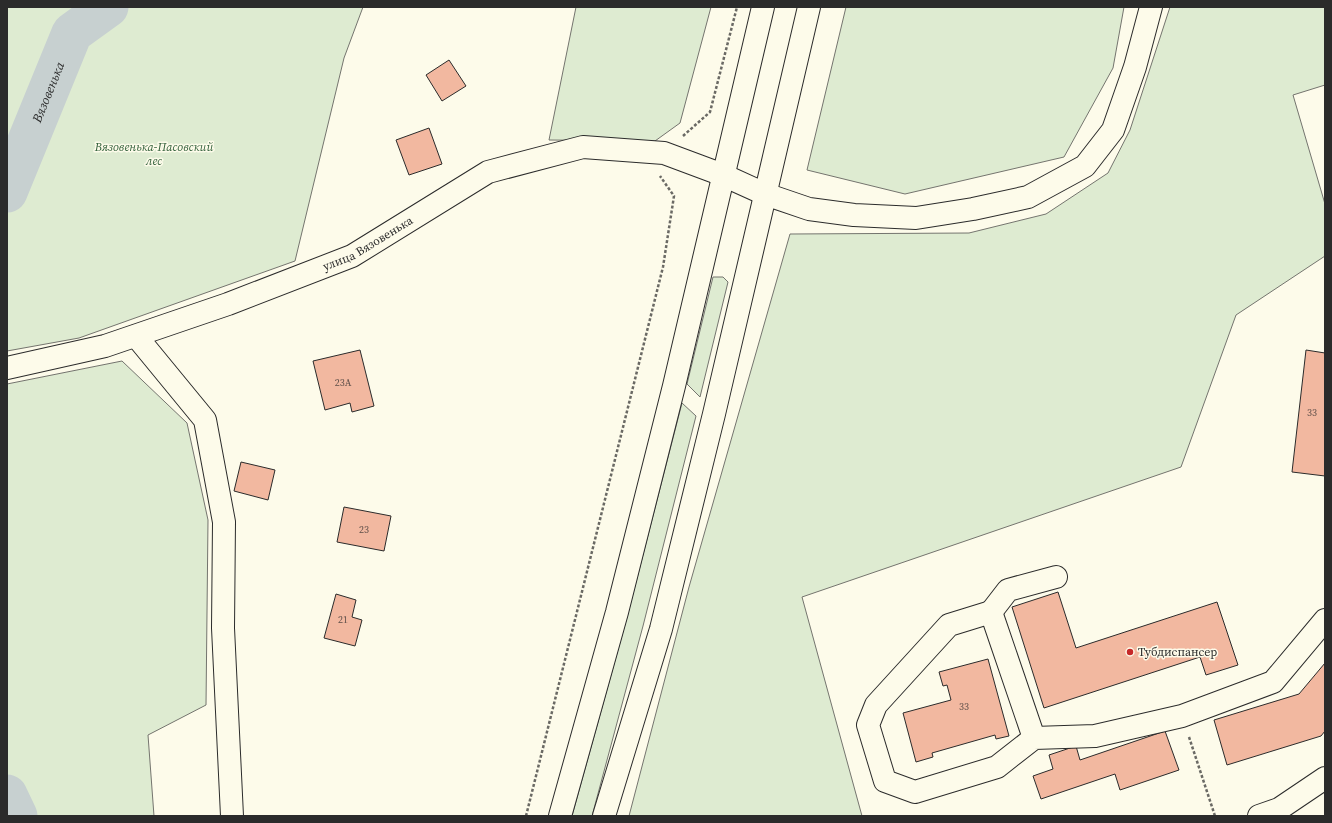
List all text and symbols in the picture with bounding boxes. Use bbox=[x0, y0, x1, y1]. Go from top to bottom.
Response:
water label: Вязовенька bbox=[28, 59, 68, 126]
park label: Вязовенька-Пасовский лес bbox=[94, 139, 213, 169]
street label: улица Вязовенька bbox=[320, 212, 417, 275]
house number: 23А bbox=[335, 376, 352, 389]
house number: 33 bbox=[1307, 406, 1317, 419]
house number: 23 bbox=[359, 523, 369, 536]
house number: 21 bbox=[338, 613, 348, 626]
place label: Тубдиспансер bbox=[1138, 644, 1217, 660]
marker: Тубдиспансер bbox=[1125, 647, 1135, 657]
house number: 33 bbox=[959, 700, 969, 713]

